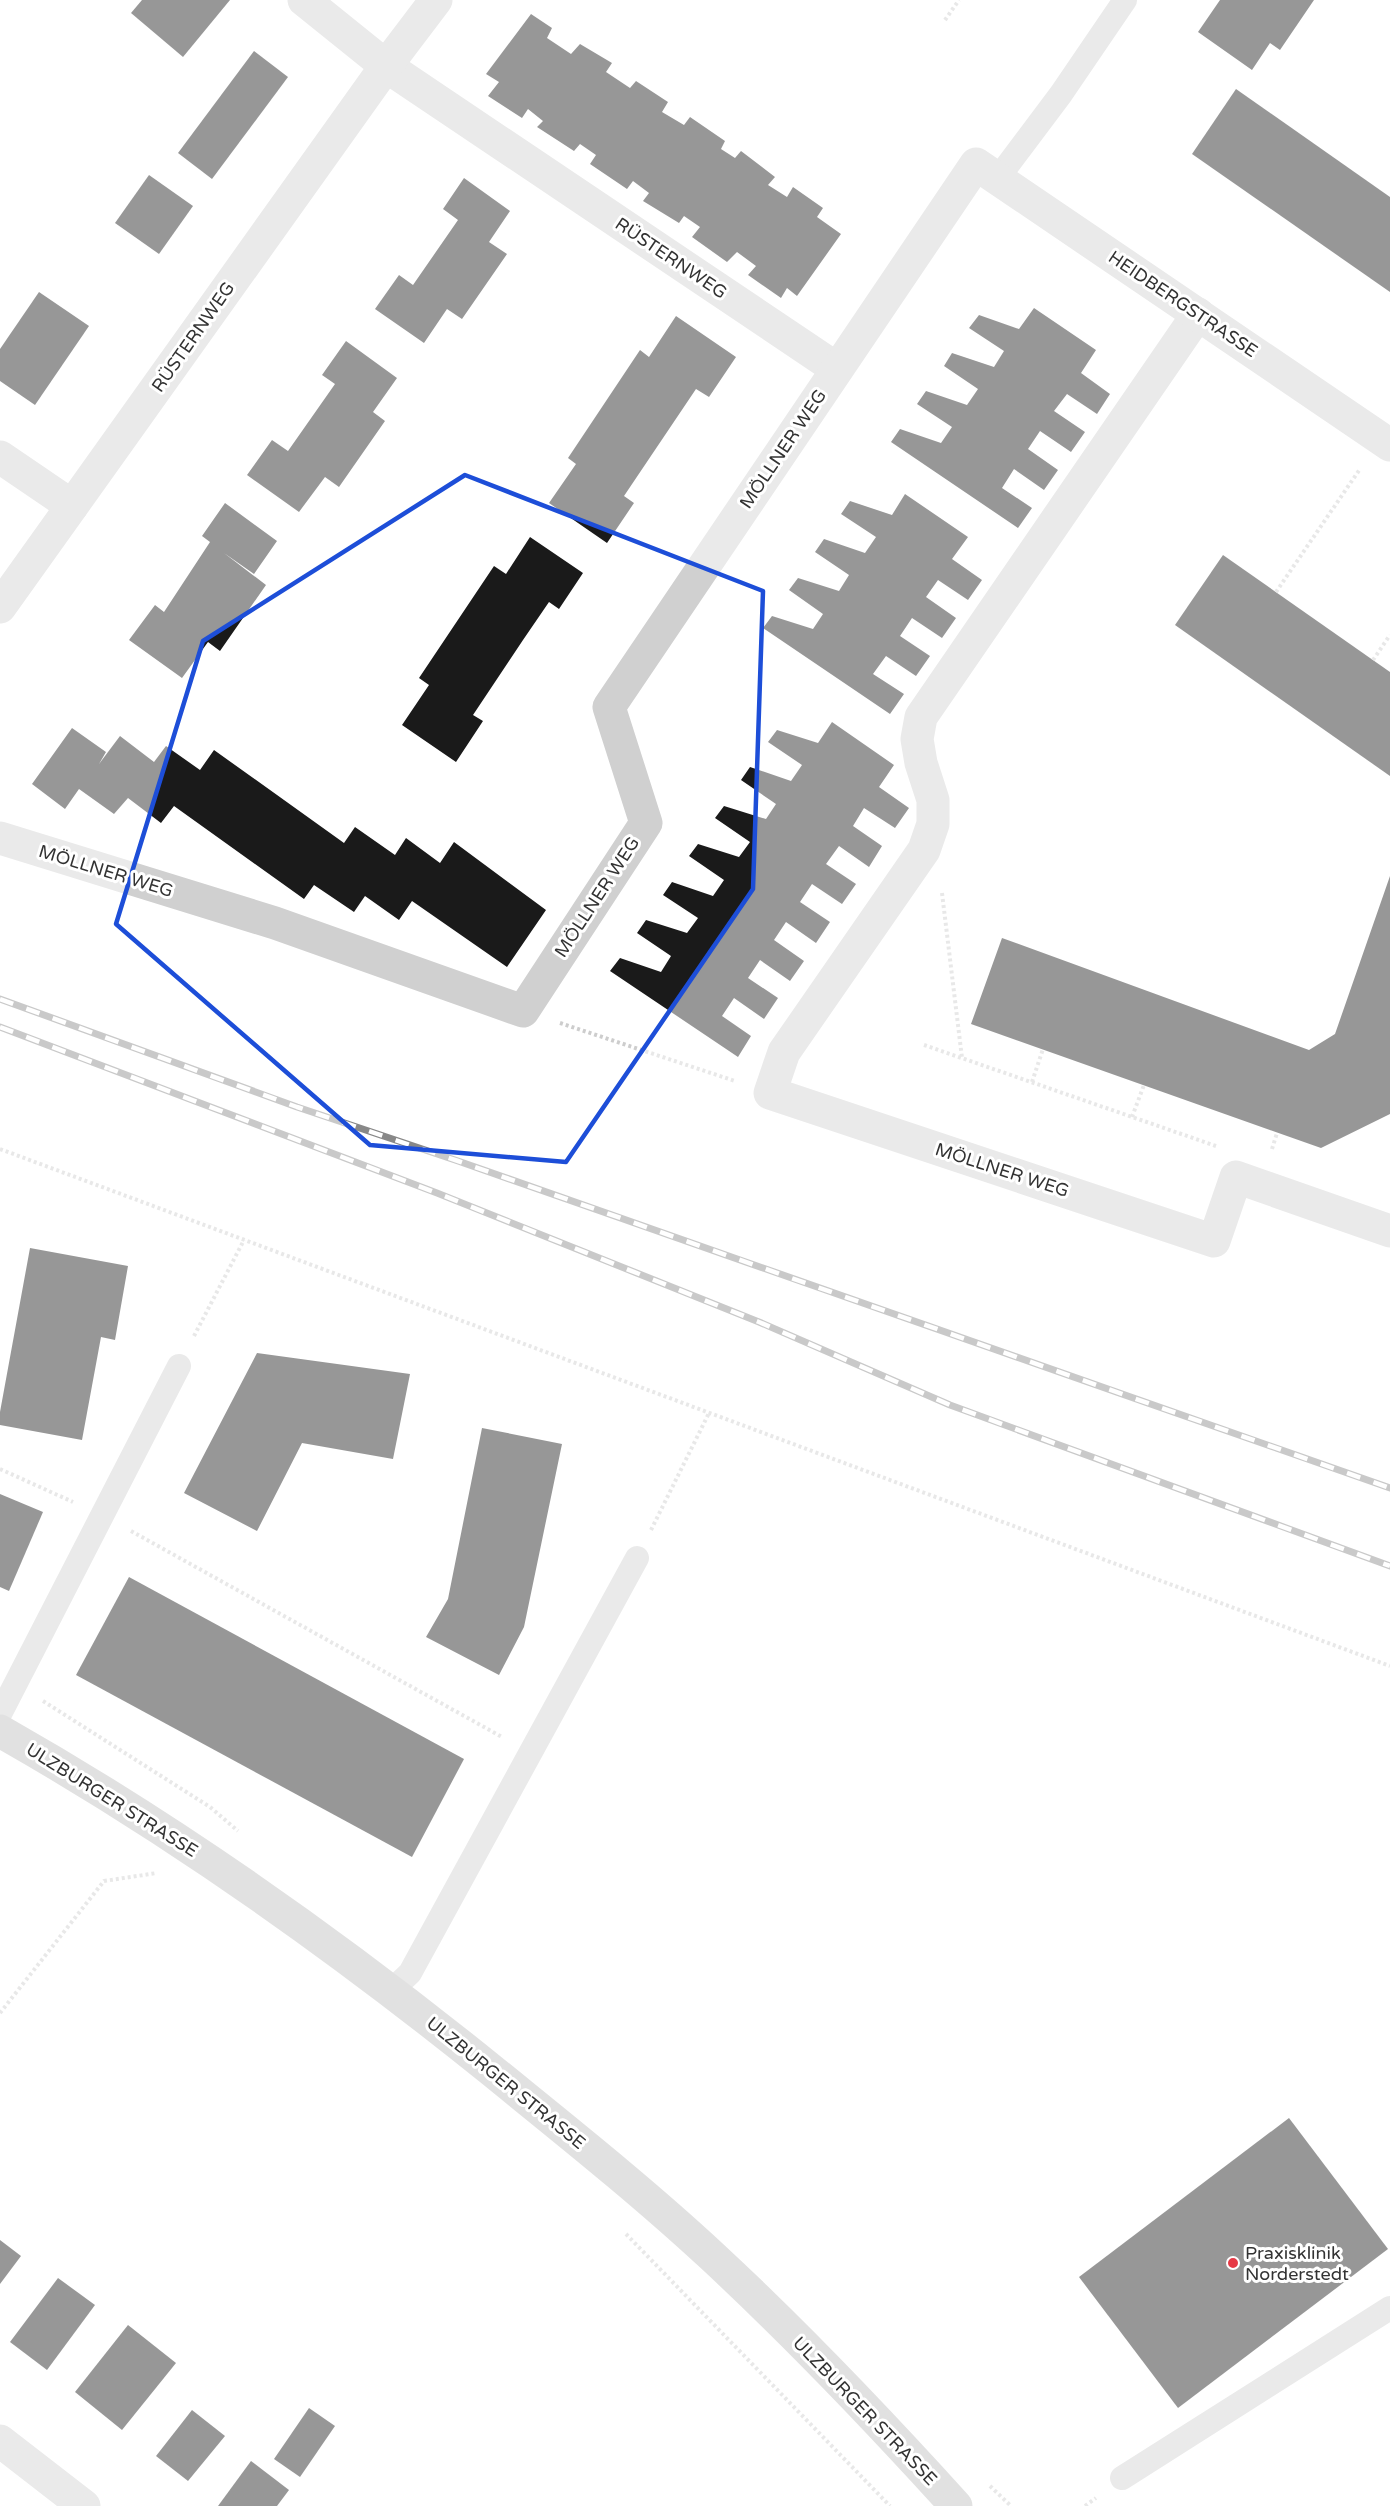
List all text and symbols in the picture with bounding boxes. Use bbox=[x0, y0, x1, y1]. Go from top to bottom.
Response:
street label: RÜSTERNWEG bbox=[611, 213, 731, 303]
street label: HEIDBERGSTRASSE bbox=[1104, 246, 1262, 362]
street label: RÜSTERNWEG bbox=[147, 278, 239, 396]
street label: MÖLLNER WEG bbox=[735, 385, 831, 513]
street label: MÖLLNER WEG bbox=[550, 833, 644, 961]
street label: MÖLLNER WEG bbox=[36, 840, 176, 902]
street label: MÖLLNER WEG bbox=[932, 1138, 1072, 1202]
street label: ULZBURGER STRASSE bbox=[22, 1738, 202, 1862]
street label: ULZBURGER STRASSE bbox=[422, 2012, 590, 2154]
place label: Praxisklinik Norderstedt bbox=[1245, 2242, 1349, 2285]
marker: Praxisklinik Norderstedt bbox=[1226, 2256, 1240, 2270]
street label: ULZBURGER STRASSE bbox=[788, 2332, 942, 2490]

